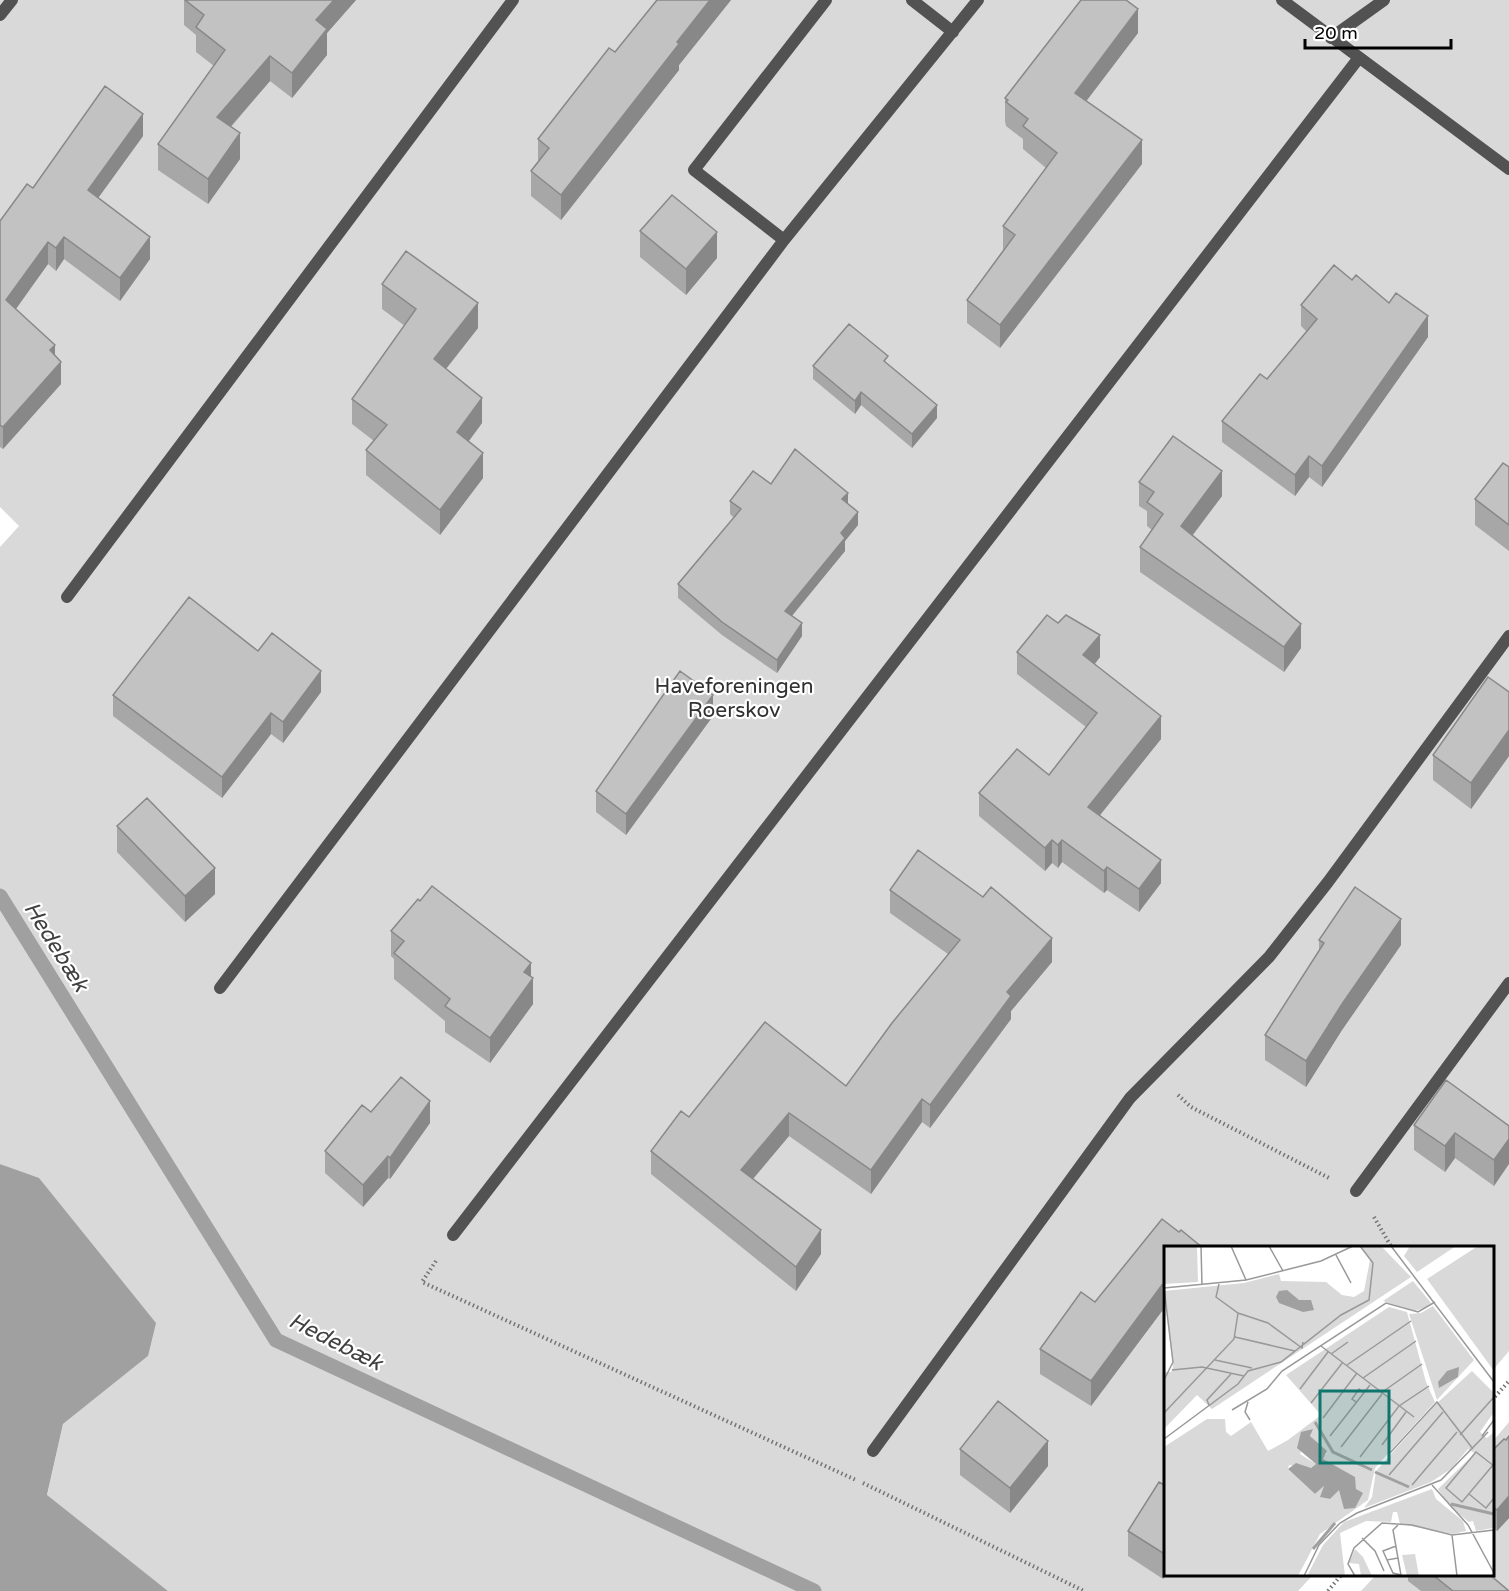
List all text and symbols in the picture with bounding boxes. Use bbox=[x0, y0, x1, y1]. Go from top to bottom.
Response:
scale bar bbox=[1305, 12, 1450, 50]
text: 20 m bbox=[1314, 22, 1358, 44]
park label: Haveforeningen Roerskov bbox=[655, 674, 813, 723]
water label: Hedebæk bbox=[18, 897, 95, 998]
inset map bbox=[1164, 1246, 1494, 1576]
water label: Hedebæk bbox=[285, 1307, 388, 1377]

